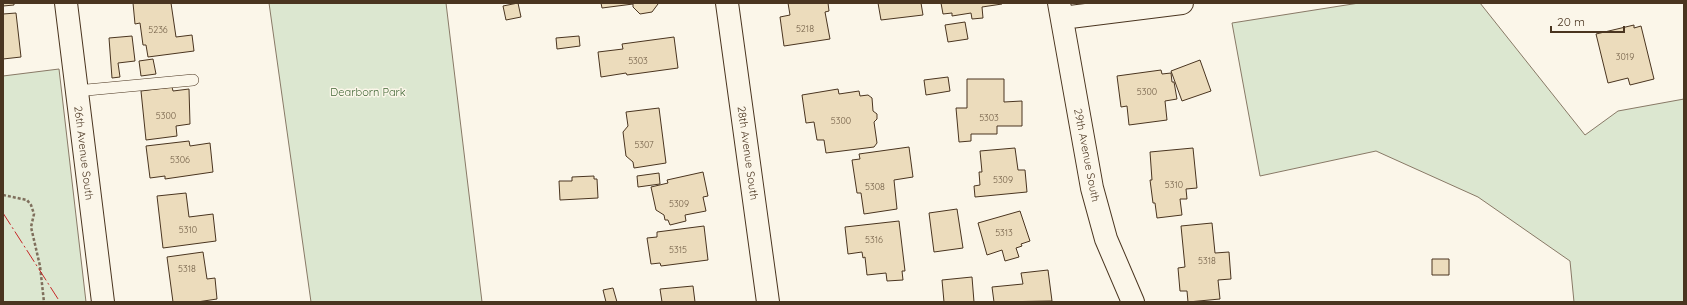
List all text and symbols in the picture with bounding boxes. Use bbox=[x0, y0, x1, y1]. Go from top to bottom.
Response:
scale bar bbox=[1551, 8, 1624, 34]
text: 20 m bbox=[1557, 14, 1585, 29]
house number: 5218 bbox=[796, 23, 814, 34]
house number: 5236 bbox=[148, 24, 168, 35]
house number: 3019 bbox=[1616, 51, 1634, 62]
house number: 5303 bbox=[628, 55, 648, 66]
park label: Dearborn Park bbox=[330, 85, 406, 99]
house number: 5300 bbox=[1137, 86, 1157, 97]
street label: 26th Avenue South bbox=[71, 105, 97, 201]
street label: 28th Avenue South bbox=[734, 105, 762, 201]
street label: 29th Avenue South bbox=[1071, 107, 1103, 203]
house number: 5300 bbox=[156, 110, 176, 121]
house number: 5303 bbox=[979, 112, 999, 123]
house number: 5300 bbox=[831, 115, 851, 126]
house number: 5307 bbox=[634, 139, 654, 150]
house number: 5306 bbox=[170, 154, 190, 165]
house number: 5309 bbox=[993, 174, 1013, 185]
house number: 5310 bbox=[1165, 179, 1183, 190]
house number: 5308 bbox=[865, 181, 885, 192]
house number: 5309 bbox=[669, 198, 689, 209]
house number: 5310 bbox=[179, 224, 197, 235]
house number: 5313 bbox=[995, 227, 1013, 238]
house number: 5316 bbox=[865, 234, 883, 245]
house number: 5315 bbox=[669, 244, 687, 255]
house number: 5318 bbox=[1198, 255, 1216, 266]
house number: 5318 bbox=[178, 263, 196, 274]

